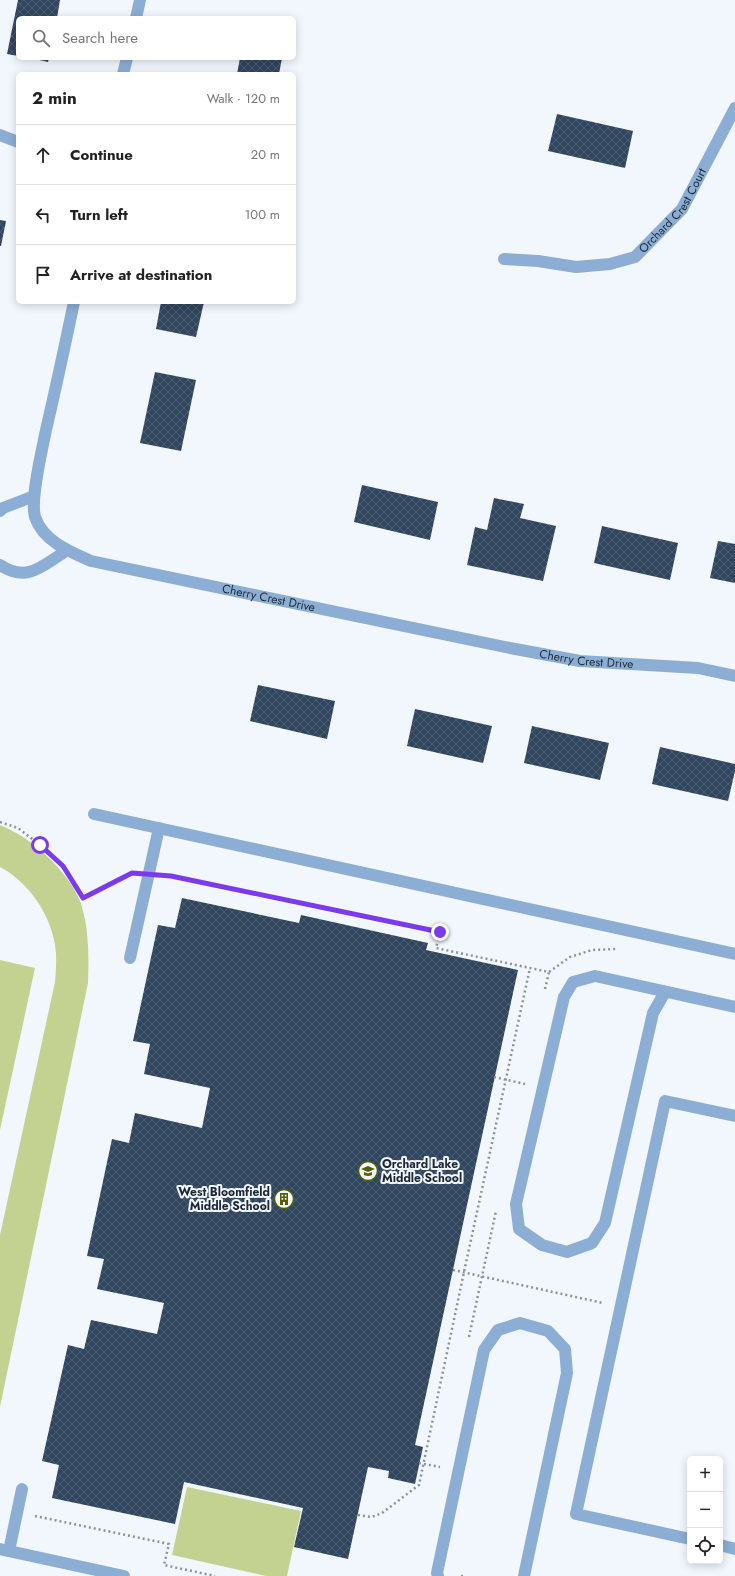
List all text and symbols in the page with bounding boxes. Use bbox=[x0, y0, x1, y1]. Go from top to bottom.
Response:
search box bbox=[16, 16, 296, 60]
icon: search bbox=[30, 27, 52, 49]
text: Search here bbox=[62, 27, 138, 49]
text: 2 min bbox=[32, 86, 77, 110]
text: Walk · 120 m bbox=[207, 89, 280, 108]
icon: ahead bbox=[32, 144, 54, 166]
text: Continue bbox=[70, 144, 133, 166]
text: 20 m bbox=[251, 145, 280, 164]
street label: Orchard Crest Court bbox=[635, 165, 711, 257]
icon: left bbox=[32, 204, 54, 226]
text: Turn left bbox=[70, 204, 128, 226]
text: 100 m bbox=[245, 205, 280, 224]
icon: arrive bbox=[32, 264, 54, 286]
text: Arrive at destination bbox=[70, 264, 212, 286]
street label: Cherry Crest Drive bbox=[220, 579, 317, 616]
street label: Cherry Crest Drive bbox=[538, 645, 634, 673]
route start bbox=[31, 836, 49, 854]
route end bbox=[431, 923, 449, 941]
place label: Orchard Lake Middle School bbox=[382, 1155, 462, 1187]
school or university icon: Orchard Lake Middle School bbox=[357, 1160, 379, 1182]
place label: West Bloomfield Middle School bbox=[178, 1183, 270, 1215]
building icon: West Bloomfield Middle School bbox=[273, 1188, 295, 1210]
map controls bbox=[687, 1456, 723, 1564]
button: + bbox=[687, 1456, 723, 1492]
button: − bbox=[687, 1492, 723, 1528]
button: locate bbox=[687, 1528, 723, 1564]

